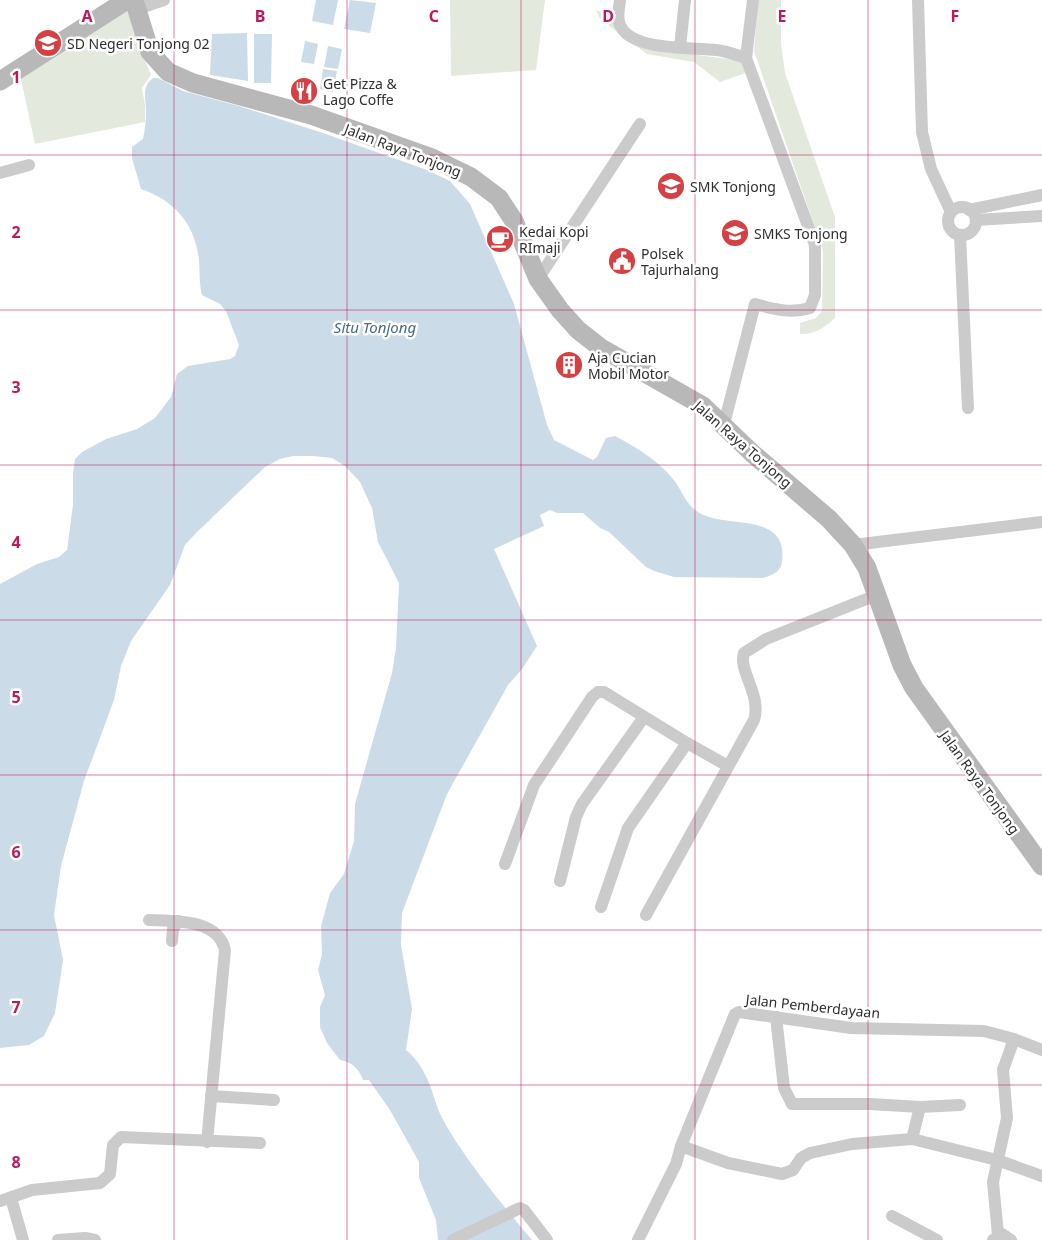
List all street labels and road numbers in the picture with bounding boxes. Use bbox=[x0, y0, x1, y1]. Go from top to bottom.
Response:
street label: Jalan Raya Tonjong bbox=[340, 118, 464, 181]
street label: Jalan Raya Tonjong bbox=[689, 395, 796, 492]
street label: Jalan Raya Tonjong bbox=[935, 725, 1024, 838]
street label: Jalan Pemberdayaan bbox=[743, 989, 881, 1022]

